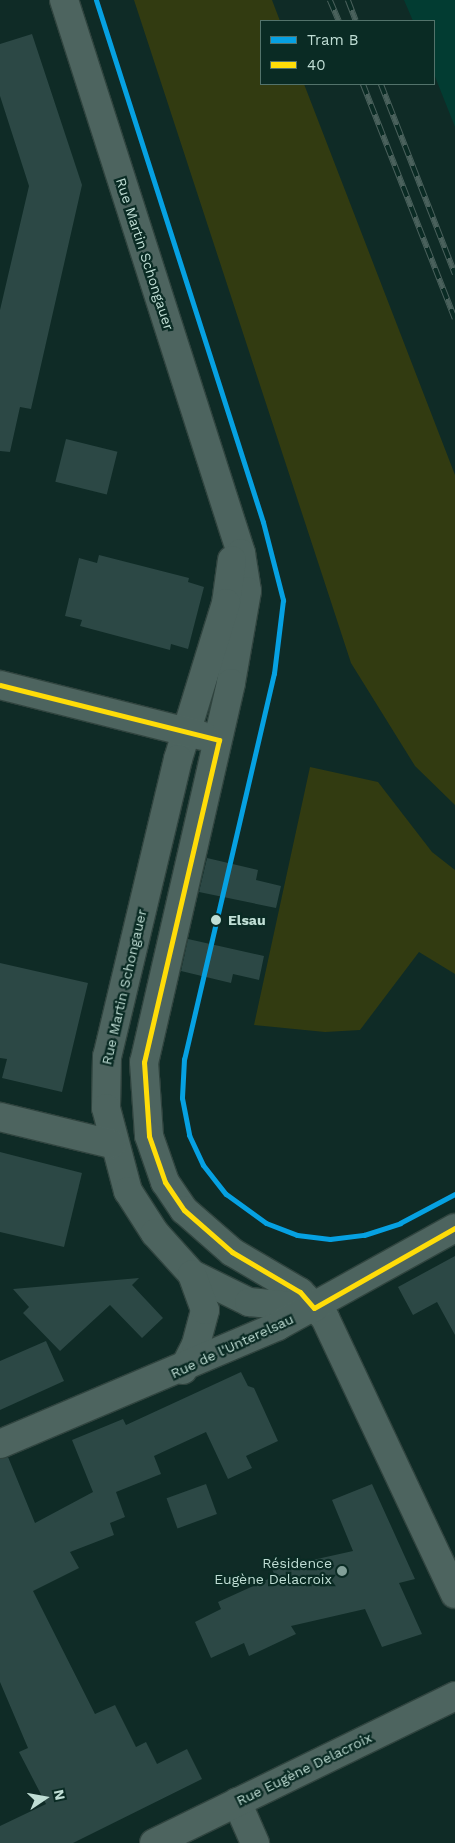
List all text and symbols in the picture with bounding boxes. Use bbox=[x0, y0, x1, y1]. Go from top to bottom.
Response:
legend bbox=[260, 20, 435, 85]
text: Tram B bbox=[307, 31, 359, 49]
text: 40 bbox=[307, 56, 326, 74]
street label: Rue Martin Schongauer bbox=[112, 176, 178, 332]
street label: Rue Martin Schongauer bbox=[98, 908, 150, 1066]
marker: Elsau bbox=[208, 912, 224, 928]
place label: Elsau bbox=[228, 912, 266, 928]
street label: Rue de l'Unterelsau bbox=[168, 1310, 296, 1382]
place label: Résidence Eugène Delacroix bbox=[214, 1555, 332, 1588]
marker: Résidence Eugène Delacroix bbox=[336, 1565, 348, 1577]
street label: Rue Eugène Delacroix bbox=[234, 1729, 374, 1809]
north arrow bbox=[20, 1773, 70, 1823]
text: N bbox=[51, 1788, 69, 1802]

